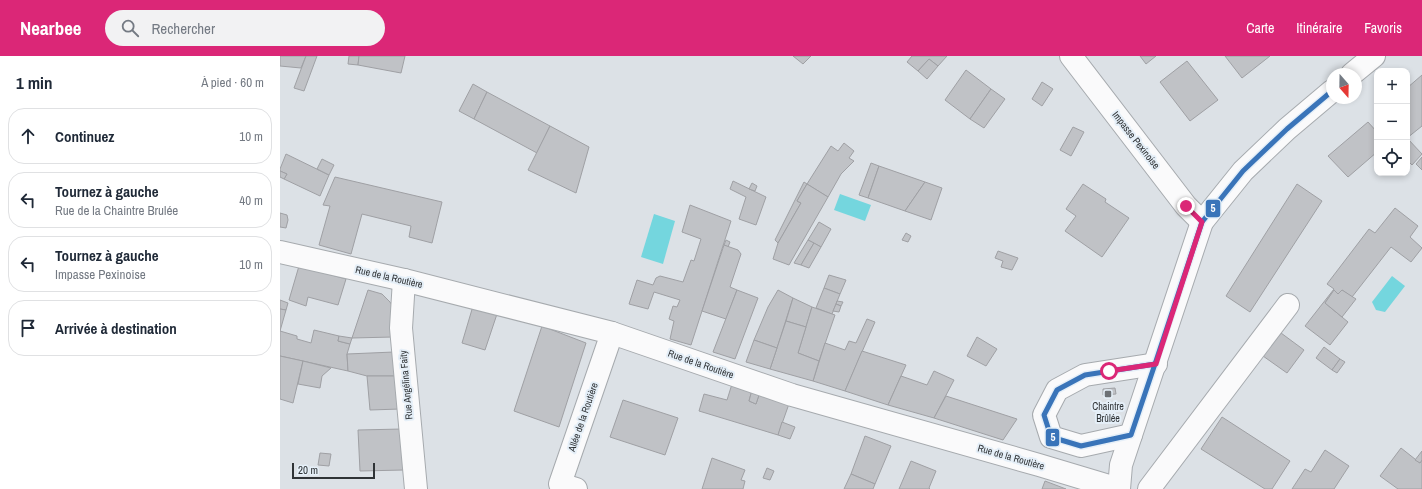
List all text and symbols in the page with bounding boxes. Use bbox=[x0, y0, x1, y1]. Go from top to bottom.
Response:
search box bbox=[105, 10, 385, 46]
text: Nearbee bbox=[20, 15, 81, 41]
icon: search bbox=[119, 17, 141, 39]
text: Rechercher bbox=[151, 18, 215, 39]
text: Carte bbox=[1246, 19, 1274, 37]
text: Itinéraire bbox=[1296, 19, 1342, 37]
text: Favoris bbox=[1364, 19, 1402, 37]
north arrow bbox=[1326, 68, 1362, 104]
map controls bbox=[1374, 68, 1410, 176]
button: + bbox=[1374, 68, 1410, 104]
text: 1 min bbox=[16, 71, 52, 94]
text: À pied · 60 m bbox=[201, 74, 264, 91]
button: − bbox=[1374, 104, 1410, 140]
street label: Impasse Pexinoise bbox=[1109, 109, 1163, 172]
icon: ahead bbox=[17, 125, 39, 147]
text: Continuez bbox=[55, 126, 114, 147]
text: 10 m bbox=[239, 128, 263, 145]
button: locate bbox=[1374, 140, 1410, 176]
text: Tournez à gauche bbox=[55, 181, 159, 202]
icon: left bbox=[17, 189, 39, 211]
text: 40 m bbox=[239, 192, 263, 209]
route end bbox=[1177, 197, 1195, 215]
line badge: 5 bbox=[1205, 199, 1221, 218]
text: 5 bbox=[1210, 201, 1216, 215]
text: Rue de la Chaintre Brulée bbox=[55, 202, 178, 219]
text: Tournez à gauche bbox=[55, 245, 159, 266]
icon: left bbox=[17, 253, 39, 275]
text: 10 m bbox=[239, 256, 263, 273]
street label: Rue de la Routière bbox=[354, 263, 424, 291]
text: Impasse Pexinoise bbox=[55, 266, 146, 283]
icon: arrive bbox=[17, 317, 39, 339]
text: Arrivée à destination bbox=[55, 318, 177, 339]
street label: Rue de la Routière bbox=[666, 347, 736, 381]
street label: Rue Angélina Faity bbox=[396, 349, 415, 420]
route start bbox=[1100, 362, 1118, 380]
street label: Allée de la Routière bbox=[565, 380, 601, 454]
marker: Chaintre Brûlée bbox=[1103, 389, 1113, 399]
place label: Chaintre Brûlée bbox=[1092, 400, 1124, 425]
line badge: 5 bbox=[1045, 428, 1060, 447]
text: 5 bbox=[1050, 430, 1056, 444]
street label: Rue de la Routière bbox=[976, 441, 1046, 473]
scale bar bbox=[292, 461, 375, 480]
text: 20 m bbox=[298, 463, 318, 477]

